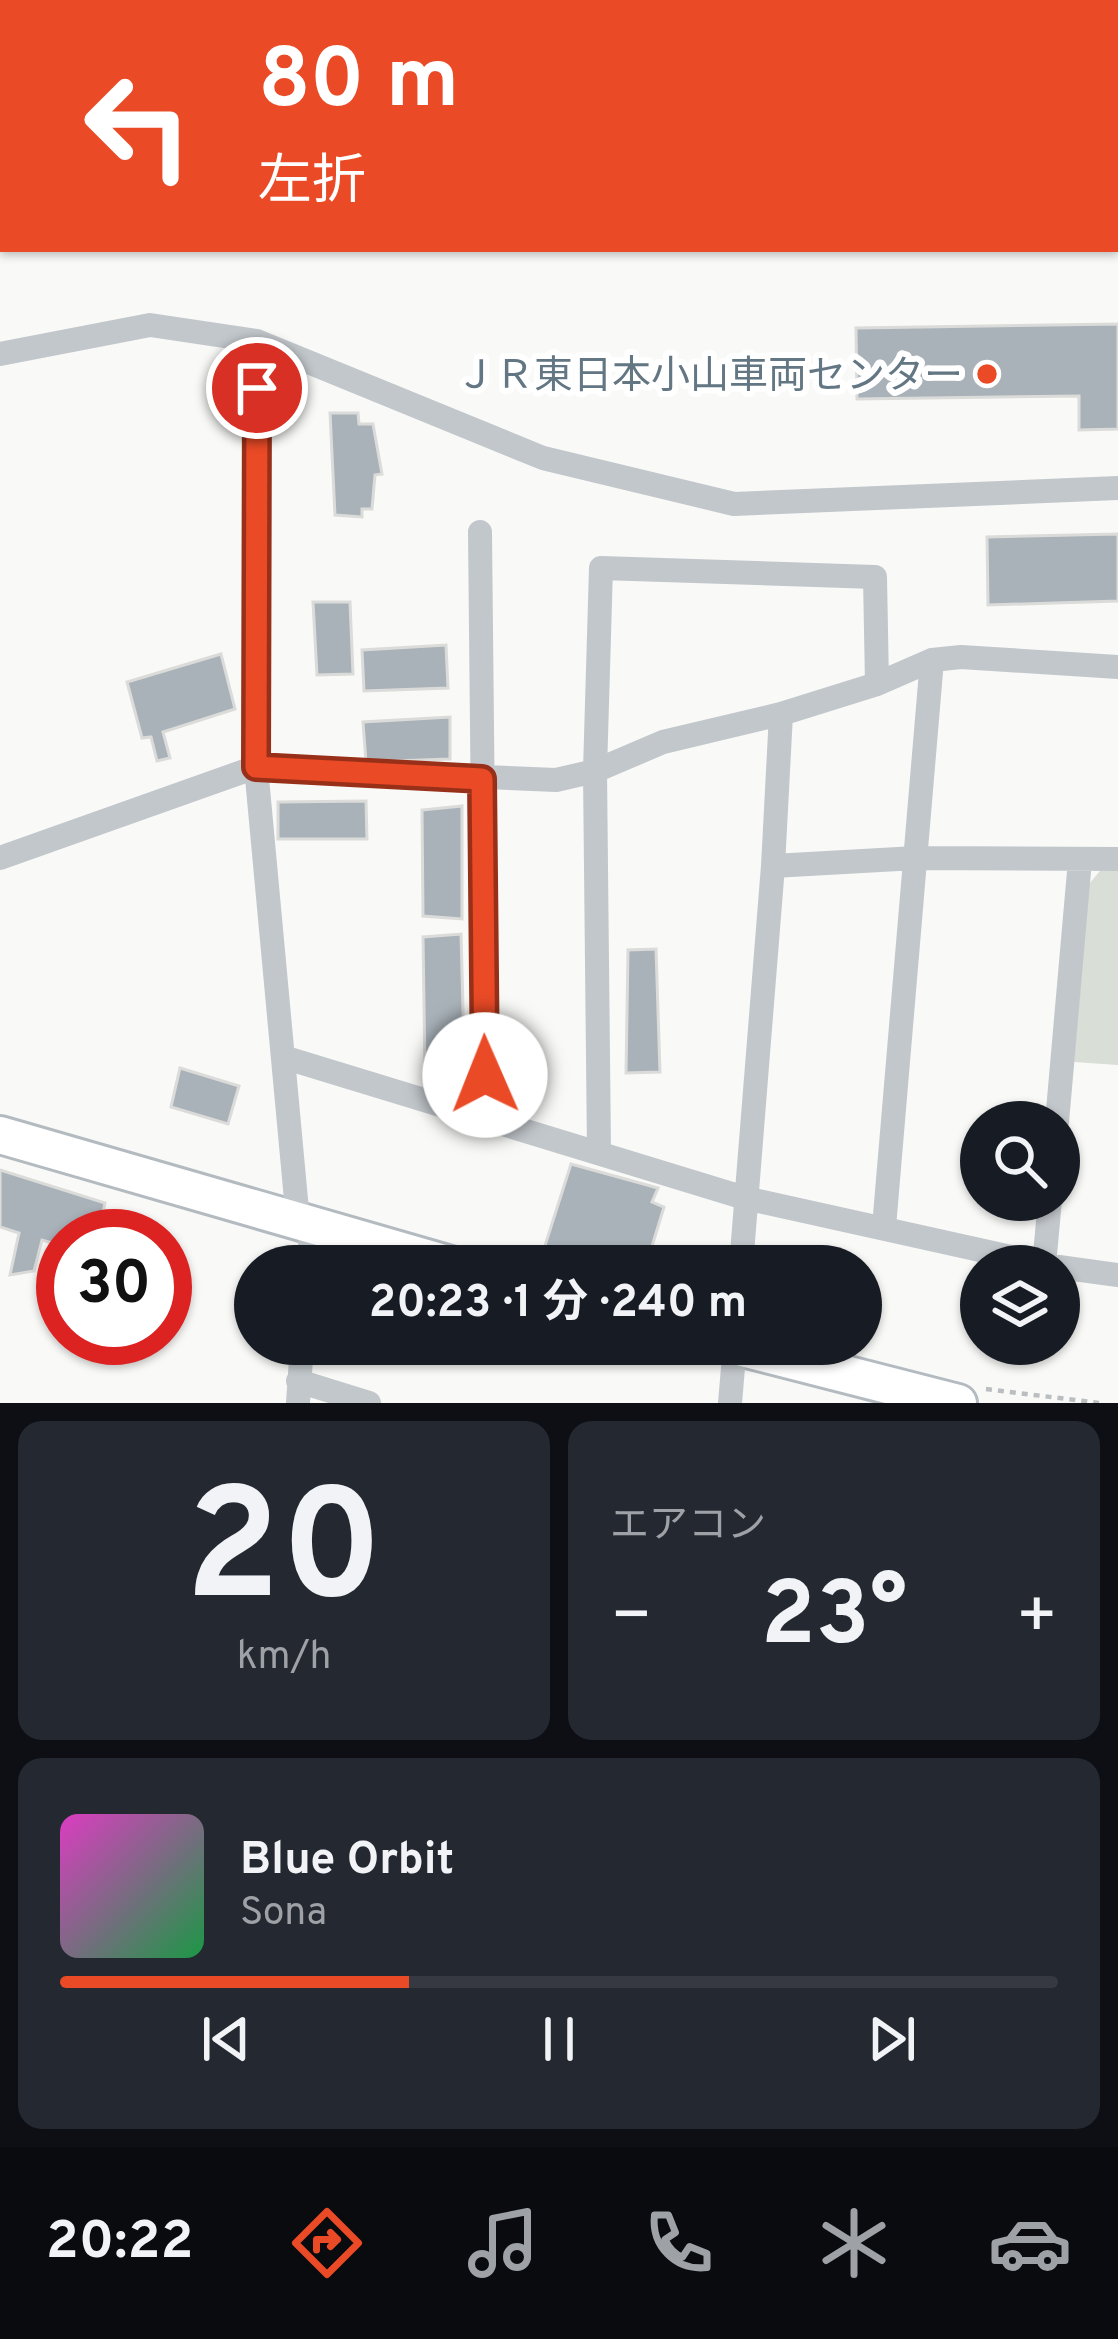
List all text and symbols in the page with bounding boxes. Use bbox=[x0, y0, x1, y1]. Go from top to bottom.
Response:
text: 80 m bbox=[258, 31, 459, 137]
icon: left bbox=[60, 48, 216, 204]
text: 左折 bbox=[258, 150, 366, 219]
pin bbox=[206, 337, 308, 439]
place label: ＪＲ東日本小山車両センター bbox=[456, 354, 963, 403]
icon: arrive bbox=[224, 355, 290, 421]
marker: ＪＲ東日本小山車両センター bbox=[974, 361, 1000, 387]
position arrow bbox=[422, 1012, 548, 1138]
map controls bbox=[960, 1101, 1080, 1365]
button: search bbox=[960, 1101, 1080, 1221]
speed limit sign: 30 bbox=[36, 1209, 192, 1365]
button: layers bbox=[960, 1245, 1080, 1365]
text: 20:23 · 1 分 · 240 m bbox=[369, 1276, 747, 1333]
text: 20 bbox=[185, 1457, 383, 1655]
text: エアコン bbox=[610, 1503, 766, 1552]
text: 23° bbox=[761, 1563, 907, 1676]
text: − bbox=[610, 1578, 653, 1661]
text: + bbox=[1015, 1578, 1058, 1661]
text: km/h bbox=[237, 1634, 331, 1683]
text: Blue Orbit bbox=[240, 1833, 454, 1890]
text: Sona bbox=[240, 1890, 327, 1939]
icon: previous bbox=[193, 2006, 259, 2072]
icon: pause bbox=[526, 2006, 592, 2072]
icon: next bbox=[859, 2006, 925, 2072]
icon: directions bbox=[285, 2201, 369, 2285]
icon: music bbox=[461, 2201, 545, 2285]
icon: phone bbox=[637, 2201, 721, 2285]
icon: climate bbox=[812, 2201, 896, 2285]
icon: car bbox=[988, 2201, 1072, 2285]
text: 20:22 bbox=[46, 2209, 194, 2278]

